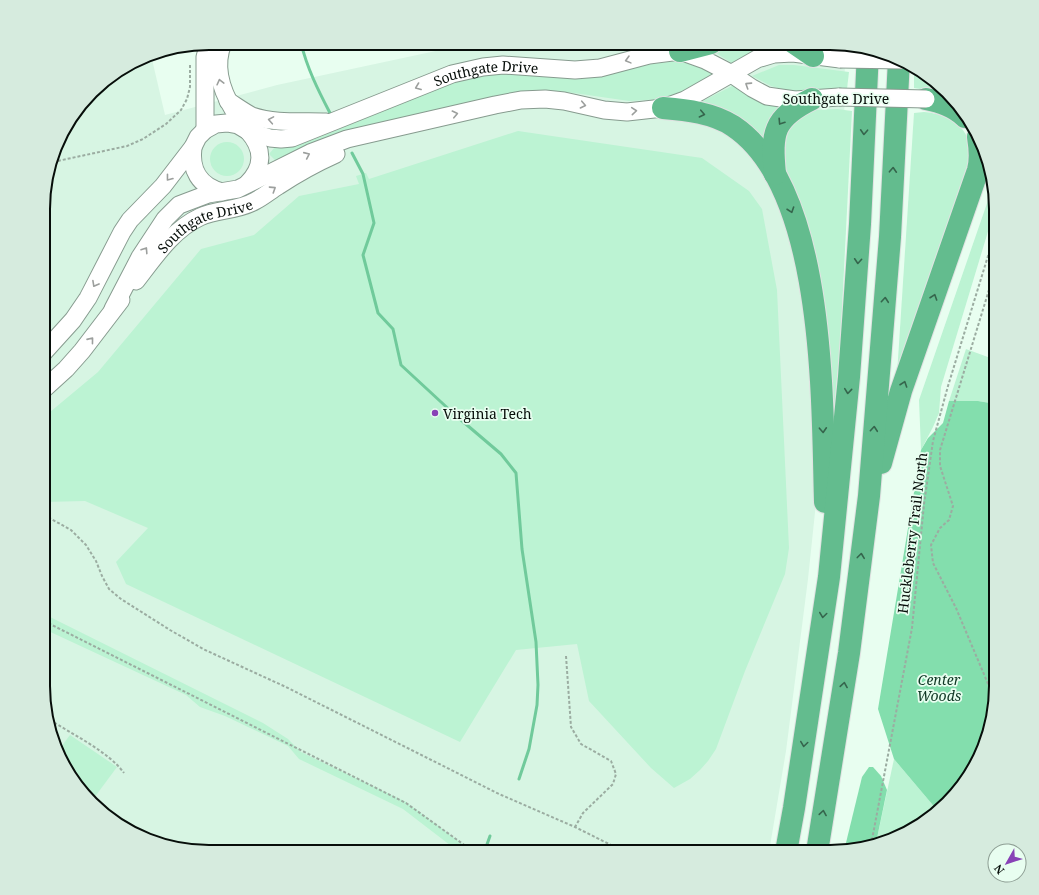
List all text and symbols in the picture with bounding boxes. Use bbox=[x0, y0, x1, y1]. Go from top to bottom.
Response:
street label: Southgate Drive bbox=[430, 55, 539, 90]
one-way arrow bbox=[625, 56, 631, 64]
one-way arrow bbox=[217, 78, 225, 85]
one-way arrow bbox=[415, 82, 422, 90]
one-way arrow bbox=[745, 83, 752, 90]
street label: Southgate Drive bbox=[783, 89, 889, 108]
one-way arrow bbox=[579, 100, 586, 108]
one-way arrow bbox=[631, 107, 637, 116]
one-way arrow bbox=[699, 109, 705, 117]
one-way arrow bbox=[451, 111, 458, 119]
one-way arrow bbox=[268, 116, 274, 125]
one-way arrow bbox=[778, 118, 786, 125]
one-way arrow bbox=[860, 129, 869, 135]
one-way arrow bbox=[302, 152, 310, 160]
one-way arrow bbox=[889, 167, 898, 173]
one-way arrow bbox=[167, 174, 174, 181]
one-way arrow bbox=[269, 186, 276, 194]
street label: Southgate Drive bbox=[152, 194, 256, 257]
one-way arrow bbox=[786, 207, 794, 214]
one-way arrow bbox=[140, 247, 147, 254]
one-way arrow bbox=[853, 258, 862, 264]
one-way arrow bbox=[93, 280, 100, 287]
one-way arrow bbox=[929, 293, 938, 300]
one-way arrow bbox=[880, 297, 889, 303]
one-way arrow bbox=[86, 338, 93, 345]
one-way arrow bbox=[899, 381, 908, 388]
one-way arrow bbox=[844, 388, 853, 394]
place label: Virginia Tech bbox=[443, 404, 532, 423]
marker: Virginia Tech bbox=[430, 408, 440, 418]
one-way arrow bbox=[870, 426, 879, 432]
one-way arrow bbox=[819, 427, 827, 433]
street label: Huckleberry Trail North bbox=[893, 451, 931, 615]
one-way arrow bbox=[856, 553, 865, 559]
one-way arrow bbox=[819, 612, 828, 619]
park label: Center Woods bbox=[917, 670, 962, 705]
one-way arrow bbox=[839, 682, 848, 688]
one-way arrow bbox=[800, 741, 809, 747]
one-way arrow bbox=[818, 810, 827, 816]
north arrow bbox=[987, 843, 1027, 883]
text: N bbox=[990, 861, 1007, 878]

